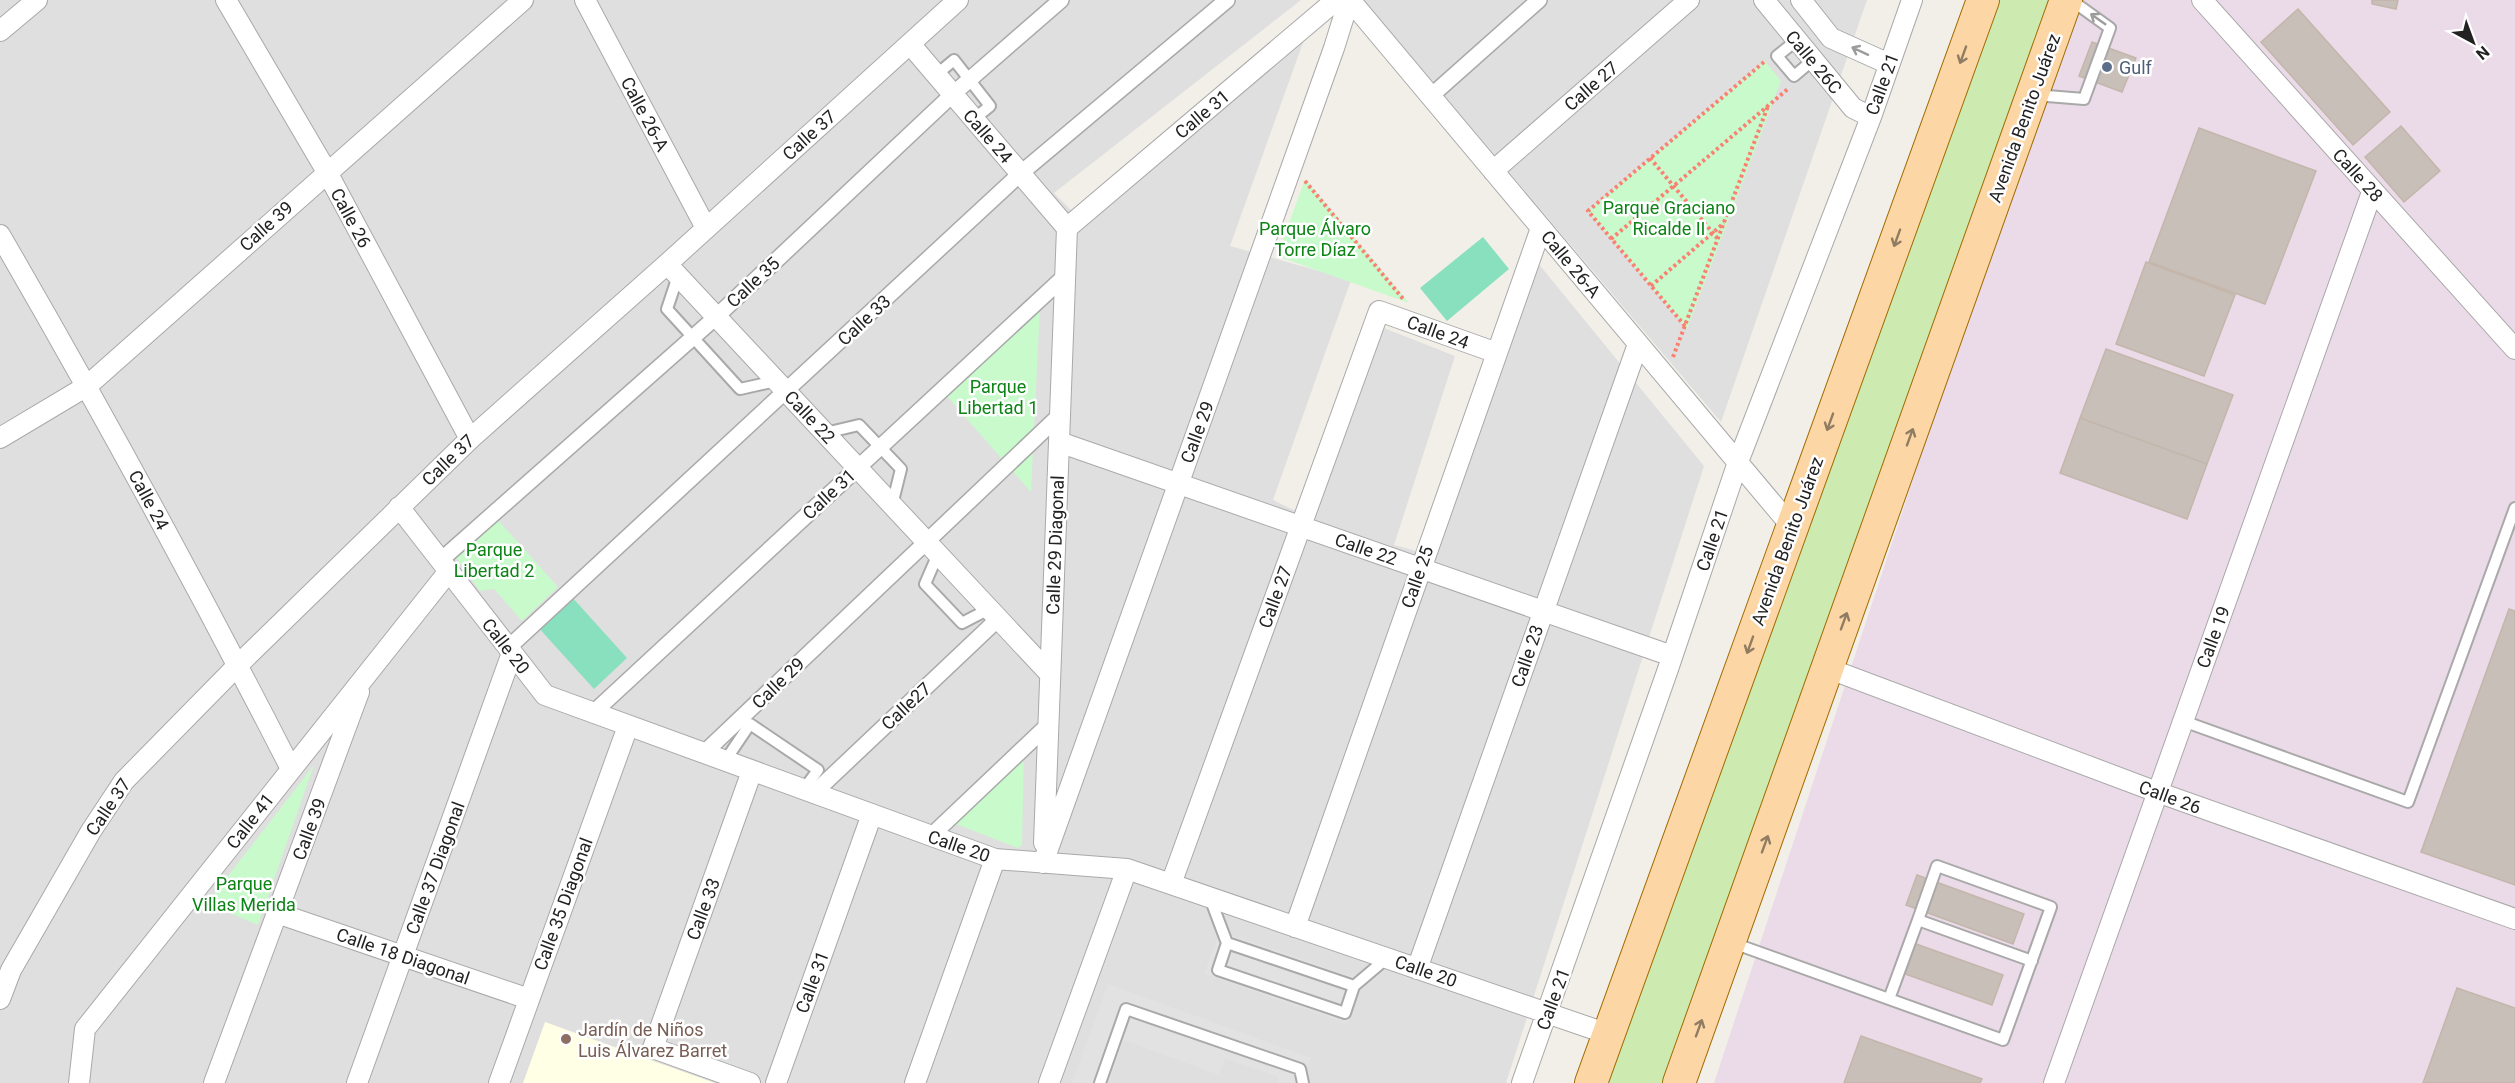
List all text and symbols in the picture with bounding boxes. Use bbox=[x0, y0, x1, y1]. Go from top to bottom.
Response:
north arrow bbox=[2443, 12, 2503, 72]
one-way arrow bbox=[2090, 13, 2106, 25]
street label: Calle 26C bbox=[1781, 26, 1847, 98]
street label: Avenida Benito Juárez bbox=[1984, 31, 2064, 205]
text: N bbox=[2472, 42, 2493, 64]
one-way arrow bbox=[1852, 44, 1870, 56]
one-way arrow bbox=[1957, 45, 1968, 64]
street label: Calle 21 bbox=[1861, 50, 1903, 118]
street label: Calle 27 bbox=[1560, 57, 1622, 115]
place label: Gulf bbox=[2119, 57, 2153, 78]
marker: Gulf bbox=[2100, 60, 2114, 74]
street label: Calle 26-A bbox=[617, 73, 673, 155]
street label: Calle 31 bbox=[1171, 85, 1233, 143]
street label: Calle 24 bbox=[959, 105, 1017, 167]
street label: Calle 37 bbox=[778, 106, 840, 164]
street label: Calle 28 bbox=[2329, 144, 2387, 206]
street label: Calle 26 bbox=[327, 185, 375, 251]
street label: Calle 39 bbox=[235, 197, 297, 255]
park label: Parque Graciano Ricalde II bbox=[1603, 197, 1735, 239]
park label: Parque Álvaro Torre Díaz bbox=[1259, 218, 1371, 260]
street label: Calle 26-A bbox=[1537, 226, 1605, 302]
one-way arrow bbox=[1890, 228, 1901, 247]
street label: Calle 35 bbox=[722, 252, 784, 312]
street label: Calle 33 bbox=[833, 290, 895, 350]
street label: Calle 24 bbox=[1404, 311, 1472, 353]
park label: Parque Libertad 1 bbox=[958, 376, 1038, 418]
street label: Calle 22 bbox=[780, 386, 840, 448]
street label: Calle 29 bbox=[1176, 398, 1218, 466]
one-way arrow bbox=[1824, 412, 1835, 431]
one-way arrow bbox=[1905, 428, 1916, 447]
street label: Calle 37 bbox=[418, 430, 478, 490]
street label: Avenida Benito Juárez bbox=[1747, 454, 1827, 628]
street label: Calle 31 bbox=[798, 464, 860, 524]
street label: Calle 24 bbox=[125, 467, 173, 533]
street label: Calle 29 Diagonal bbox=[1042, 475, 1068, 615]
street label: Calle 21 bbox=[1692, 506, 1732, 574]
street label: Calle 22 bbox=[1332, 529, 1400, 569]
park label: Parque Libertad 2 bbox=[454, 539, 534, 581]
street label: Calle 25 bbox=[1397, 543, 1437, 611]
street label: Calle 27 bbox=[1254, 563, 1296, 631]
street label: Calle 19 bbox=[2192, 603, 2234, 671]
one-way arrow bbox=[1840, 612, 1851, 631]
street label: Calle 20 bbox=[478, 614, 534, 678]
street label: Calle 23 bbox=[1507, 622, 1547, 690]
one-way arrow bbox=[1743, 635, 1754, 653]
street label: Calle 29 bbox=[748, 653, 808, 713]
street label: Calle27 bbox=[877, 678, 935, 734]
street label: Calle 37 bbox=[81, 774, 135, 840]
street label: Calle 26 bbox=[2136, 776, 2204, 818]
street label: Calle 41 bbox=[222, 789, 278, 853]
street label: Calle 39 bbox=[288, 795, 330, 863]
street label: Calle 37 Diagonal bbox=[401, 799, 469, 937]
street label: Calle 20 bbox=[925, 826, 993, 866]
street label: Calle 35 Diagonal bbox=[529, 835, 597, 973]
one-way arrow bbox=[1760, 835, 1771, 854]
park label: Parque Villas Merida bbox=[192, 873, 296, 915]
street label: Calle 33 bbox=[682, 875, 724, 943]
street label: Calle 18 Diagonal bbox=[334, 923, 472, 989]
street label: Calle 31 bbox=[791, 948, 833, 1016]
street label: Calle 20 bbox=[1392, 951, 1460, 991]
street label: Calle 21 bbox=[1532, 965, 1574, 1033]
place label: Jardín de Niños Luis Álvarez Barret bbox=[578, 1019, 727, 1061]
one-way arrow bbox=[1695, 1019, 1706, 1038]
marker: Jardín de Niños Luis Álvarez Barret bbox=[559, 1032, 573, 1046]

